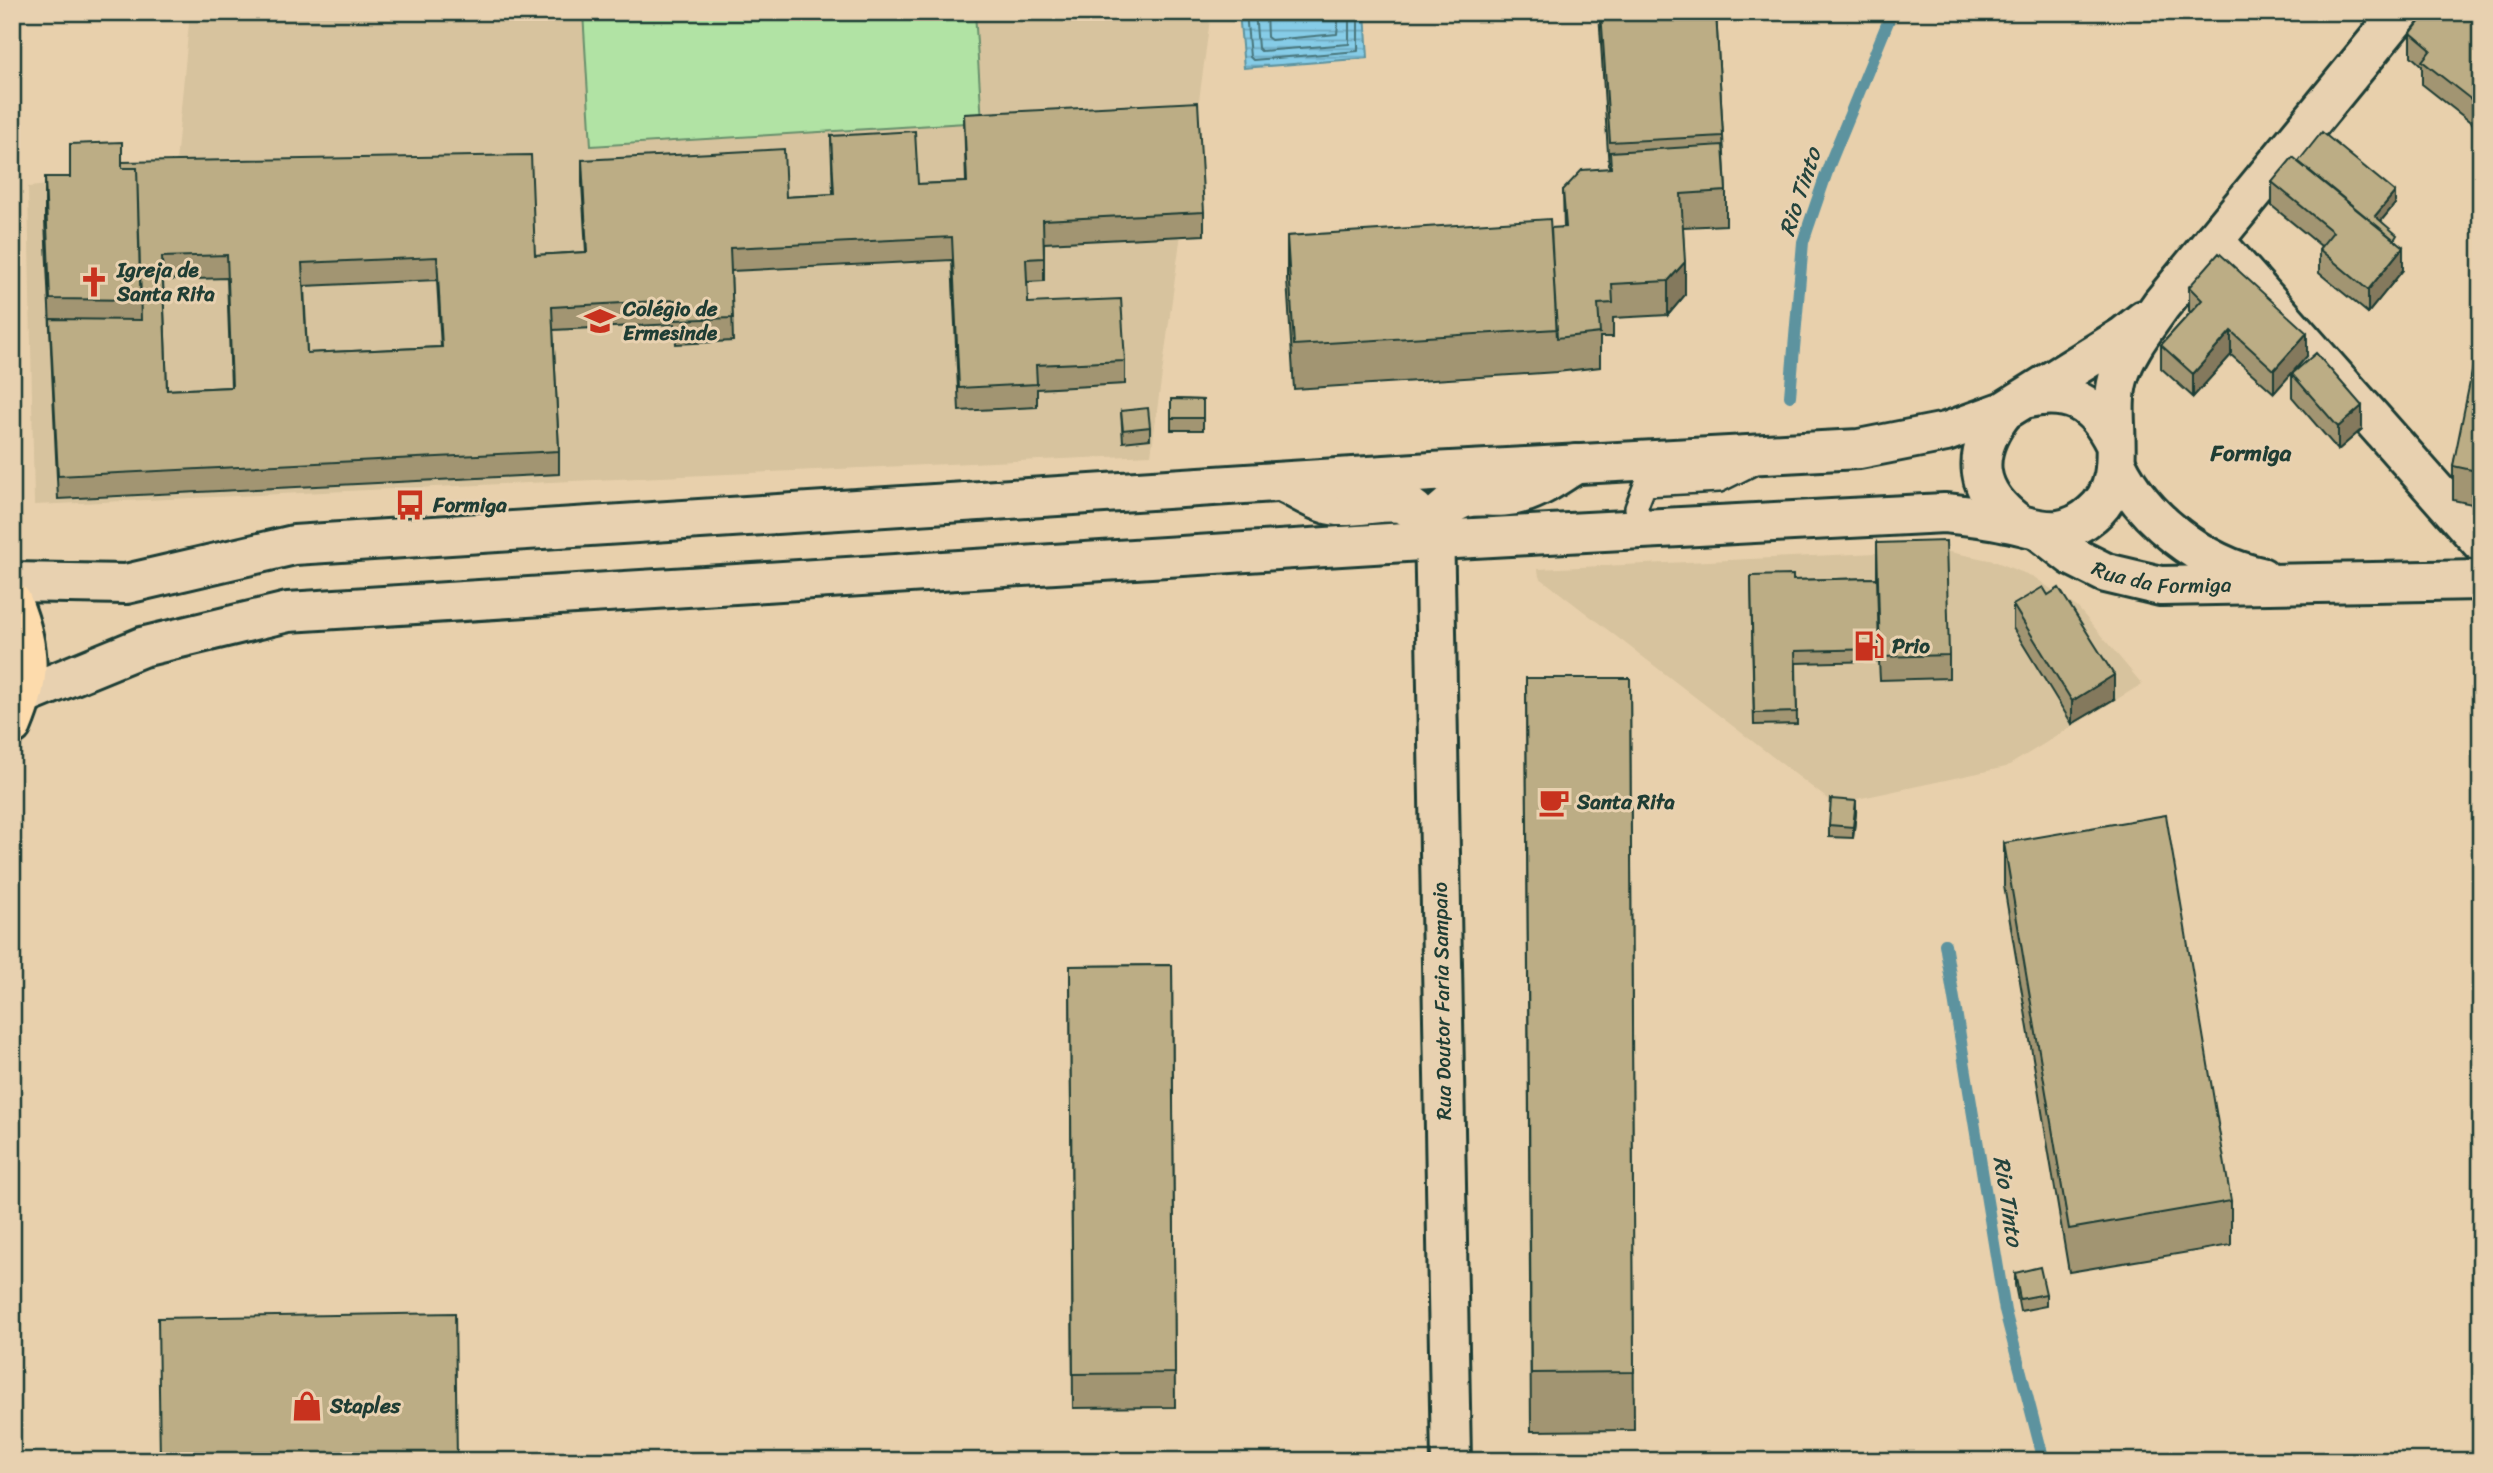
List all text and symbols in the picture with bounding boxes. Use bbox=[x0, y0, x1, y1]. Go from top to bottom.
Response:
water label: Rio Tinto bbox=[1766, 140, 1834, 241]
place label: Igreja de Santa Rita bbox=[116, 251, 215, 313]
church icon: Igreja de Santa Rita bbox=[77, 265, 111, 299]
place label: Colégio de Ermesinde bbox=[622, 290, 718, 352]
school or university icon: Colégio de Ermesinde bbox=[583, 304, 617, 338]
district label: Formiga bbox=[2210, 433, 2292, 474]
place label: Formiga bbox=[432, 486, 507, 524]
bus stop icon: Formiga bbox=[393, 488, 427, 522]
street label: Rua da Formiga bbox=[2085, 550, 2232, 605]
place label: Prio bbox=[1892, 627, 1930, 665]
fuel station icon: Prio bbox=[1852, 629, 1886, 663]
place label: Santa Rita bbox=[1576, 783, 1675, 821]
cafe icon: Santa Rita bbox=[1537, 785, 1571, 819]
street label: Rua Doutor Faria Sampaio bbox=[1421, 882, 1463, 1120]
water label: Rio Tinto bbox=[1981, 1153, 2036, 1251]
place label: Staples bbox=[329, 1387, 402, 1425]
shop icon: Staples bbox=[290, 1389, 324, 1423]

